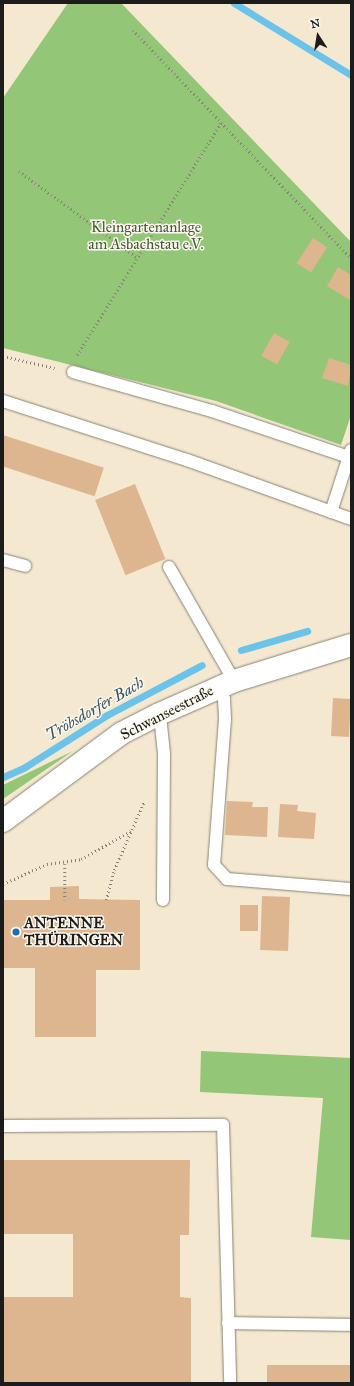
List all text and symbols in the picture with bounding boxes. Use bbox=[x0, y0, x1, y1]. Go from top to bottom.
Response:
north arrow bbox=[298, 16, 338, 56]
text: N bbox=[309, 16, 321, 31]
park label: Kleingartenanlage am Asbachstau e.V. bbox=[88, 218, 204, 253]
water label: Tröbsdorfer Bach bbox=[42, 673, 148, 745]
street label: Schwanseestraße bbox=[117, 682, 217, 744]
place label: ANTENNE THÜRINGEN bbox=[24, 914, 123, 949]
marker: ANTENNE THÜRINGEN bbox=[11, 927, 21, 937]

